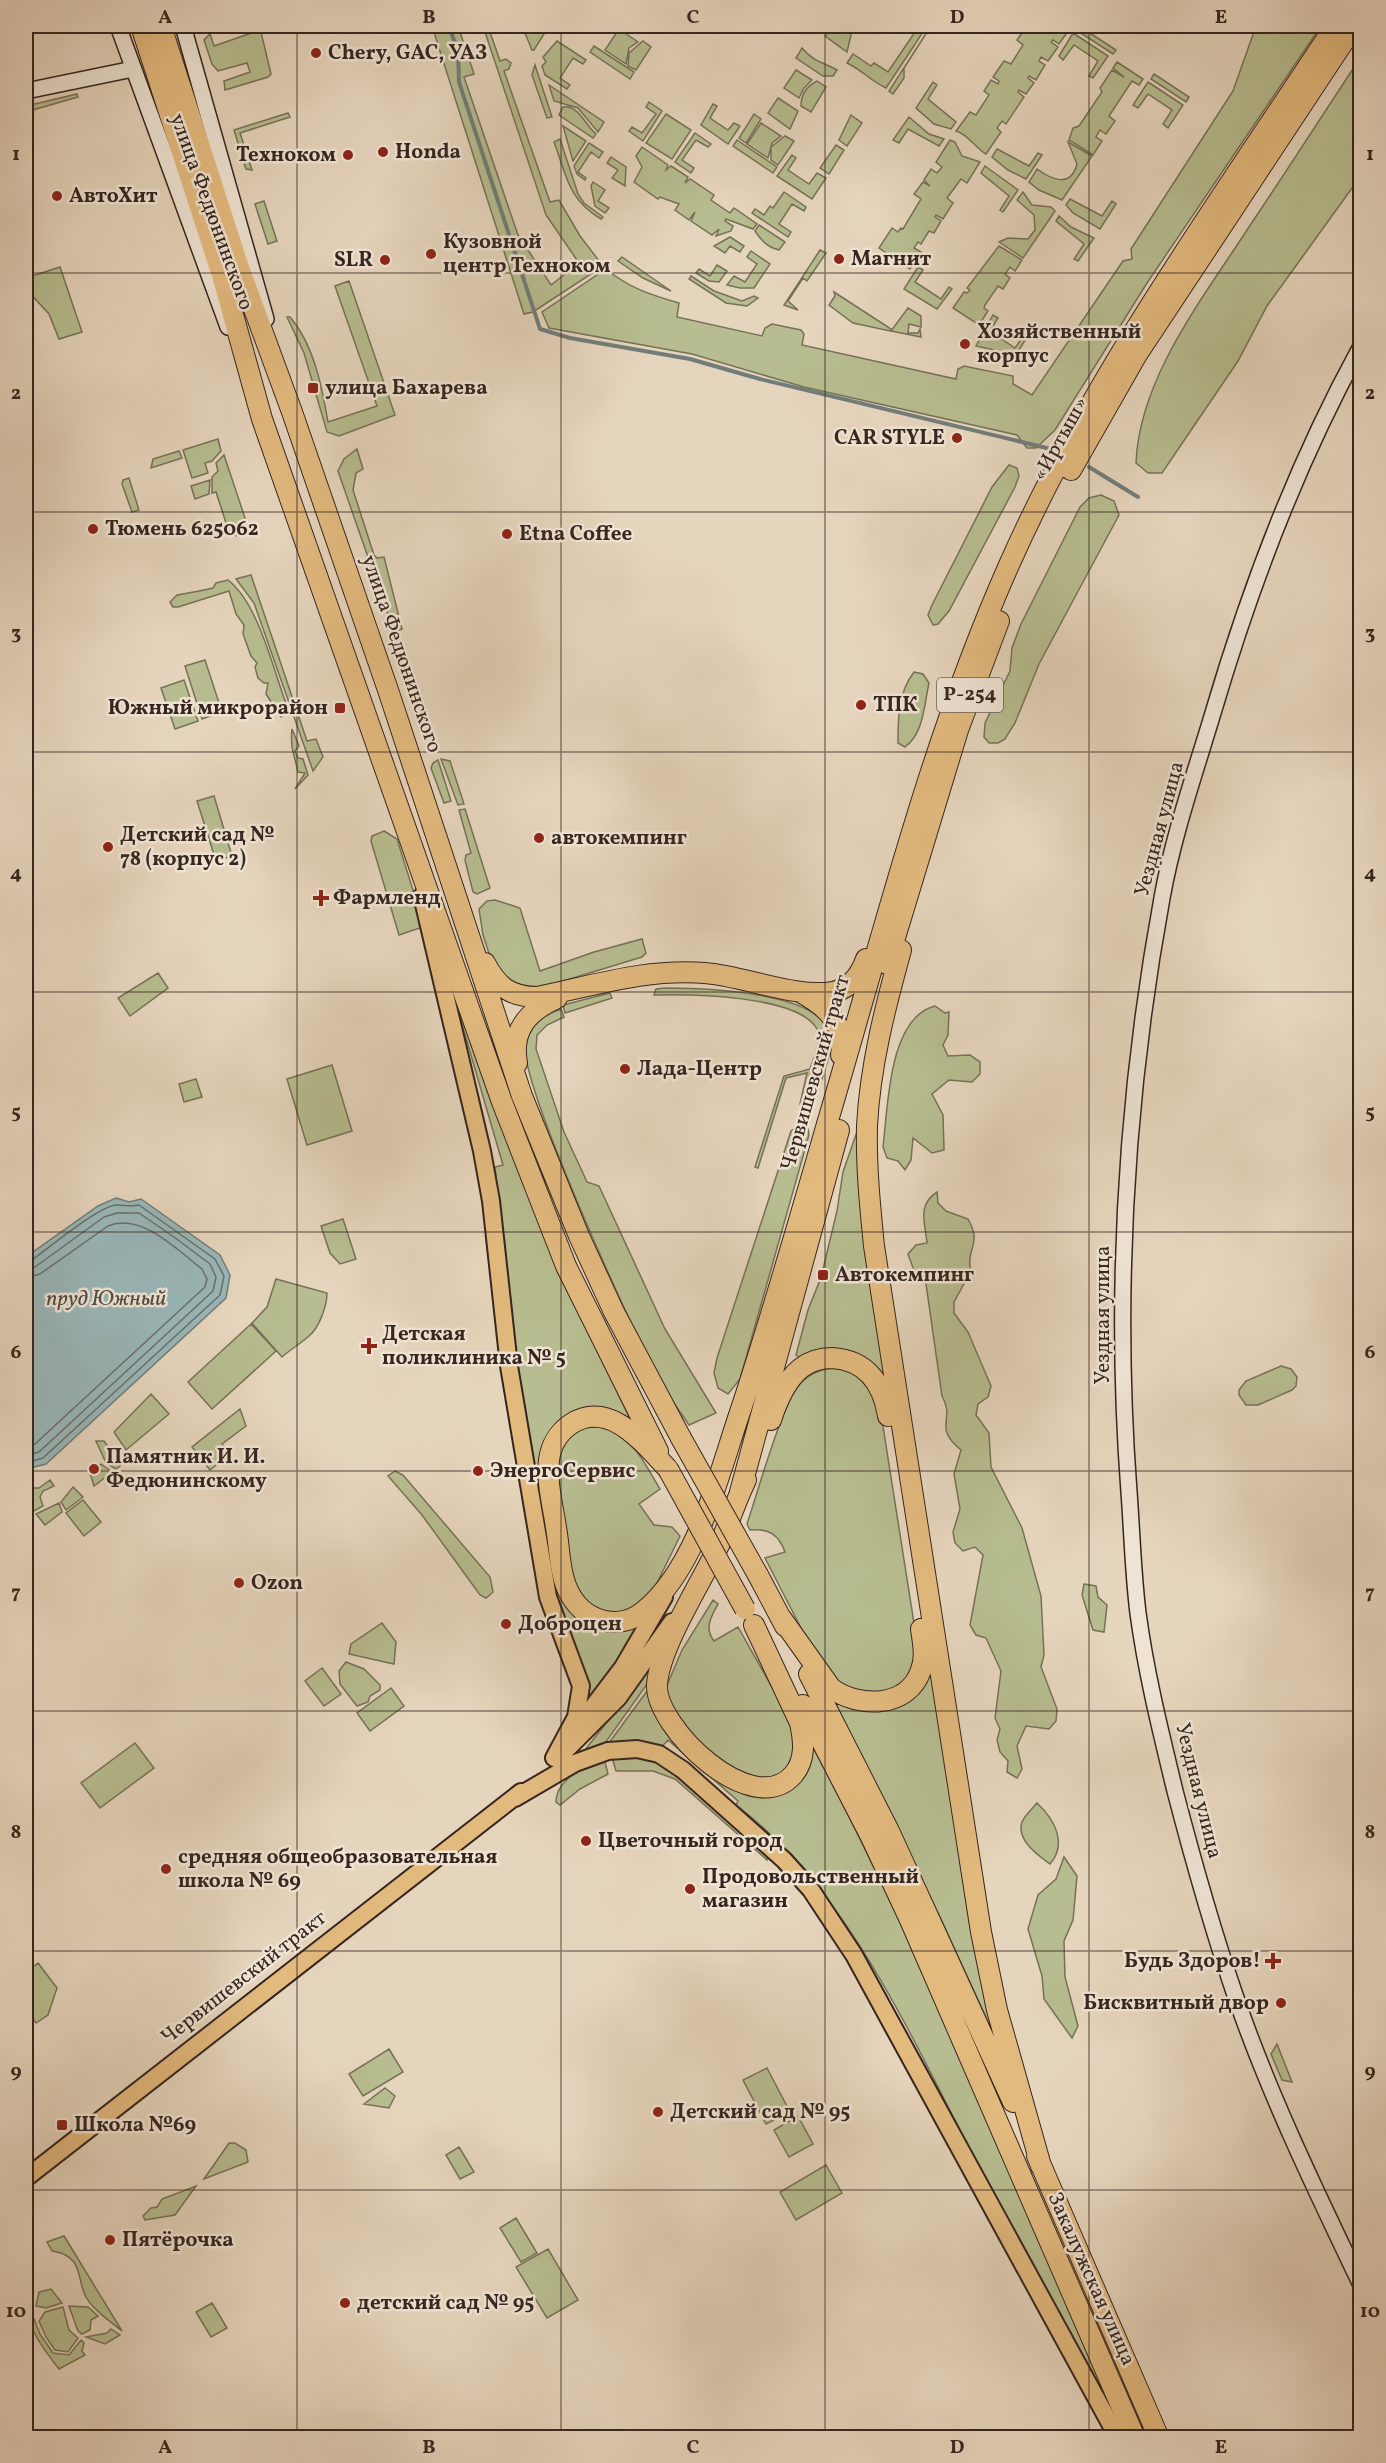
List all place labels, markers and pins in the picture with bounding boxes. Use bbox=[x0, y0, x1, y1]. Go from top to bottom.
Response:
place label: Chery, GAC, УАЗ bbox=[328, 39, 487, 68]
marker: Chery, GAC, УАЗ bbox=[309, 46, 323, 60]
place label: Honda bbox=[395, 138, 461, 167]
place label: Техноком bbox=[236, 141, 336, 170]
marker: Honda bbox=[376, 145, 390, 159]
marker: Техноком bbox=[341, 148, 355, 162]
place label: АвтоХит bbox=[69, 182, 158, 211]
marker: АвтоХит bbox=[50, 189, 64, 203]
place label: Кузовной центр Техноком bbox=[443, 228, 611, 281]
place label: Магнит bbox=[851, 245, 932, 274]
place label: SLR bbox=[334, 246, 373, 275]
marker: Кузовной центр Техноком bbox=[424, 247, 438, 261]
marker: Магнит bbox=[832, 252, 846, 266]
marker: SLR bbox=[378, 253, 392, 267]
place label: Хозяйственный корпус bbox=[977, 318, 1141, 371]
marker: Хозяйственный корпус bbox=[958, 337, 972, 351]
place label: улица Бахарева bbox=[325, 374, 488, 403]
marker: улица Бахарева bbox=[306, 381, 320, 395]
place label: CAR STYLE bbox=[834, 424, 945, 453]
marker: CAR STYLE bbox=[950, 431, 964, 445]
place label: Тюмень 625062 bbox=[105, 515, 259, 544]
place label: Etna Coffee bbox=[519, 520, 632, 549]
marker: Тюмень 625062 bbox=[86, 522, 100, 536]
marker: Etna Coffee bbox=[500, 527, 514, 541]
place label: ТПК bbox=[873, 691, 918, 720]
place label: Южный микрорайон bbox=[108, 694, 328, 723]
marker: ТПК bbox=[854, 698, 868, 712]
marker: Южный микрорайон bbox=[333, 701, 347, 715]
place label: Детский сад № 78 (корпус 2) bbox=[120, 821, 275, 874]
place label: автокемпинг bbox=[551, 824, 687, 853]
marker: автокемпинг bbox=[532, 831, 546, 845]
marker: Детский сад № 78 (корпус 2) bbox=[101, 840, 115, 854]
place label: Фармленд bbox=[333, 884, 441, 913]
marker: Фармленд bbox=[314, 891, 328, 905]
place label: Лада-Центр bbox=[637, 1055, 762, 1084]
marker: Лада-Центр bbox=[618, 1062, 632, 1076]
place label: Автокемпинг bbox=[835, 1261, 974, 1290]
marker: Автокемпинг bbox=[816, 1268, 830, 1282]
place label: Детская поликлиника № 5 bbox=[382, 1320, 566, 1373]
marker: Детская поликлиника № 5 bbox=[360, 1337, 378, 1355]
place label: Памятник И. И. Федюнинскому bbox=[106, 1443, 267, 1496]
place label: ЭнергоСервис bbox=[490, 1457, 636, 1486]
marker: Памятник И. И. Федюнинскому bbox=[87, 1462, 101, 1476]
marker: ЭнергоСервис bbox=[471, 1464, 485, 1478]
place label: Ozon bbox=[251, 1569, 303, 1598]
marker: Ozon bbox=[232, 1576, 246, 1590]
place label: Доброцен bbox=[518, 1610, 622, 1639]
marker: Доброцен bbox=[499, 1617, 513, 1631]
place label: Цветочный город bbox=[598, 1827, 782, 1856]
marker: Цветочный город bbox=[579, 1834, 593, 1848]
place label: средняя общеобразовательная школа № 69 bbox=[178, 1843, 497, 1896]
marker: средняя общеобразовательная школа № 69 bbox=[159, 1862, 173, 1876]
place label: Продовольственный магазин bbox=[702, 1863, 919, 1916]
marker: Продовольственный магазин bbox=[683, 1882, 697, 1896]
place label: Будь Здоров! bbox=[1124, 1947, 1261, 1976]
marker: Будь Здоров! bbox=[1266, 1954, 1280, 1968]
place label: Бисквитный двор bbox=[1083, 1989, 1269, 2018]
marker: Бисквитный двор bbox=[1274, 1996, 1288, 2010]
place label: Детский сад № 95 bbox=[670, 2098, 850, 2127]
marker: Детский сад № 95 bbox=[651, 2105, 665, 2119]
place label: Школа №69 bbox=[74, 2111, 196, 2140]
marker: Школа №69 bbox=[55, 2118, 69, 2132]
place label: Пятёрочка bbox=[122, 2226, 234, 2255]
marker: Пятёрочка bbox=[103, 2233, 117, 2247]
place label: детский сад № 95 bbox=[357, 2289, 534, 2318]
marker: детский сад № 95 bbox=[338, 2296, 352, 2310]

